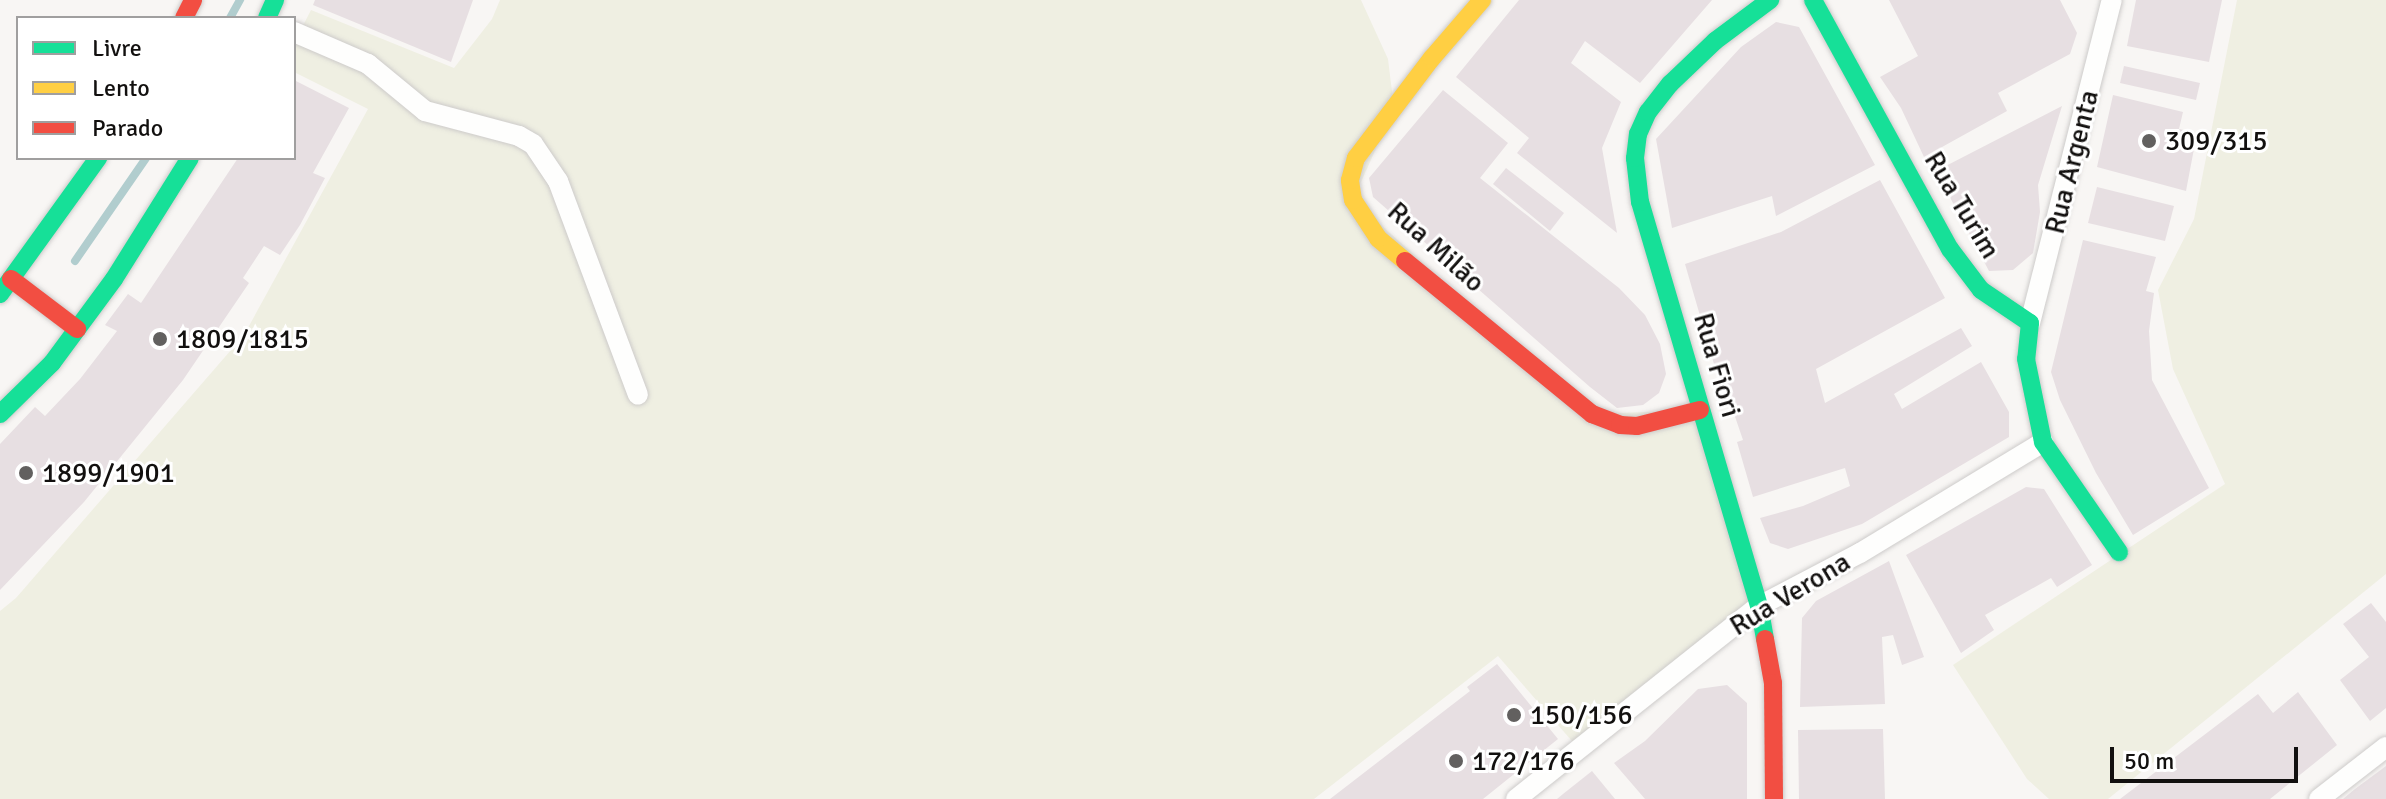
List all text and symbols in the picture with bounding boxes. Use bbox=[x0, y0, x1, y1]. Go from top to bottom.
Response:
legend bbox=[16, 16, 296, 160]
text: Livre bbox=[92, 33, 142, 63]
text: Lento bbox=[92, 73, 150, 103]
street label: Rua Argenta bbox=[2038, 87, 2106, 237]
text: Parado bbox=[92, 113, 163, 143]
place label: 309/315 bbox=[2165, 124, 2268, 158]
marker: 309/315 bbox=[2140, 132, 2158, 150]
street label: Rua Turim bbox=[1917, 145, 2007, 265]
street label: Rua Milão bbox=[1381, 195, 1491, 299]
street label: Rua Fiori bbox=[1686, 309, 1748, 421]
place label: 1809/1815 bbox=[176, 322, 309, 356]
marker: 1809/1815 bbox=[151, 330, 169, 348]
place label: 1899/1901 bbox=[42, 456, 175, 490]
marker: 1899/1901 bbox=[17, 464, 35, 482]
street label: Rua Verona bbox=[1724, 545, 1856, 643]
place label: 150/156 bbox=[1530, 698, 1633, 732]
marker: 150/156 bbox=[1505, 706, 1523, 724]
scale bar bbox=[2114, 731, 2302, 781]
place label: 172/176 bbox=[1472, 744, 1575, 778]
text: 50 m bbox=[2124, 746, 2174, 776]
marker: 172/176 bbox=[1447, 752, 1465, 770]

